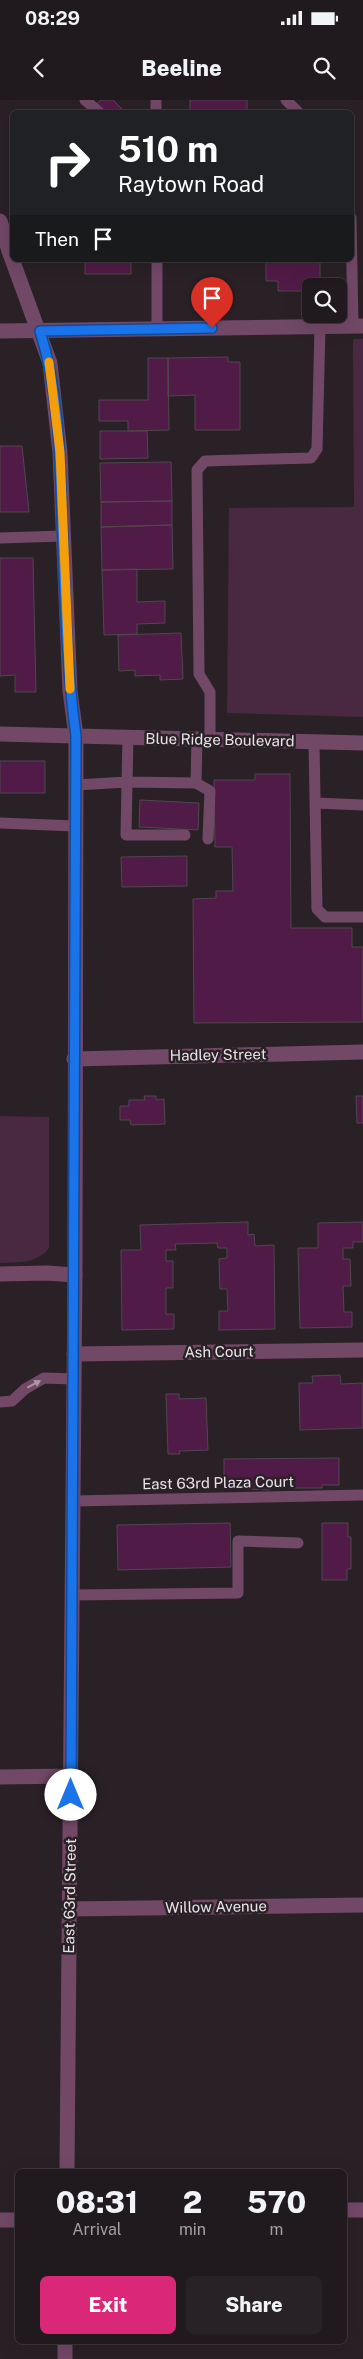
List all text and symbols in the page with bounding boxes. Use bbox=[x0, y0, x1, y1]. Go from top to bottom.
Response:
text: 08:29 bbox=[25, 7, 80, 29]
icon: back bbox=[25, 54, 53, 82]
icon: search bbox=[310, 54, 338, 82]
text: Beeline bbox=[141, 55, 222, 81]
text: 510 m bbox=[118, 129, 218, 170]
icon: right bbox=[35, 130, 100, 195]
text: Raytown Road bbox=[118, 171, 264, 197]
icon: arrive bbox=[89, 225, 117, 253]
text: Then bbox=[35, 228, 79, 250]
pin bbox=[191, 277, 233, 328]
map controls bbox=[302, 278, 347, 323]
button: search bbox=[302, 278, 347, 323]
icon: arrive bbox=[198, 284, 226, 312]
street label: Blue Ridge Boulevard bbox=[145, 730, 295, 749]
street label: Hadley Street bbox=[169, 1045, 267, 1064]
street label: Ash Court bbox=[184, 1342, 254, 1361]
one-way arrow bbox=[27, 1380, 41, 1388]
street label: East 63rd Plaza Court bbox=[142, 1473, 294, 1492]
position arrow bbox=[44, 1768, 96, 1820]
street label: East 63rd Street bbox=[60, 1838, 79, 1954]
street label: Willow Avenue bbox=[165, 1897, 267, 1916]
text: 08:31 bbox=[56, 2184, 138, 2220]
text: 2 bbox=[183, 2184, 202, 2220]
text: 570 bbox=[247, 2184, 306, 2220]
text: Arrival bbox=[72, 2220, 122, 2239]
text: min bbox=[179, 2220, 206, 2239]
text: m bbox=[270, 2220, 283, 2239]
button: Exit bbox=[40, 2276, 176, 2334]
button: Share bbox=[186, 2276, 322, 2334]

